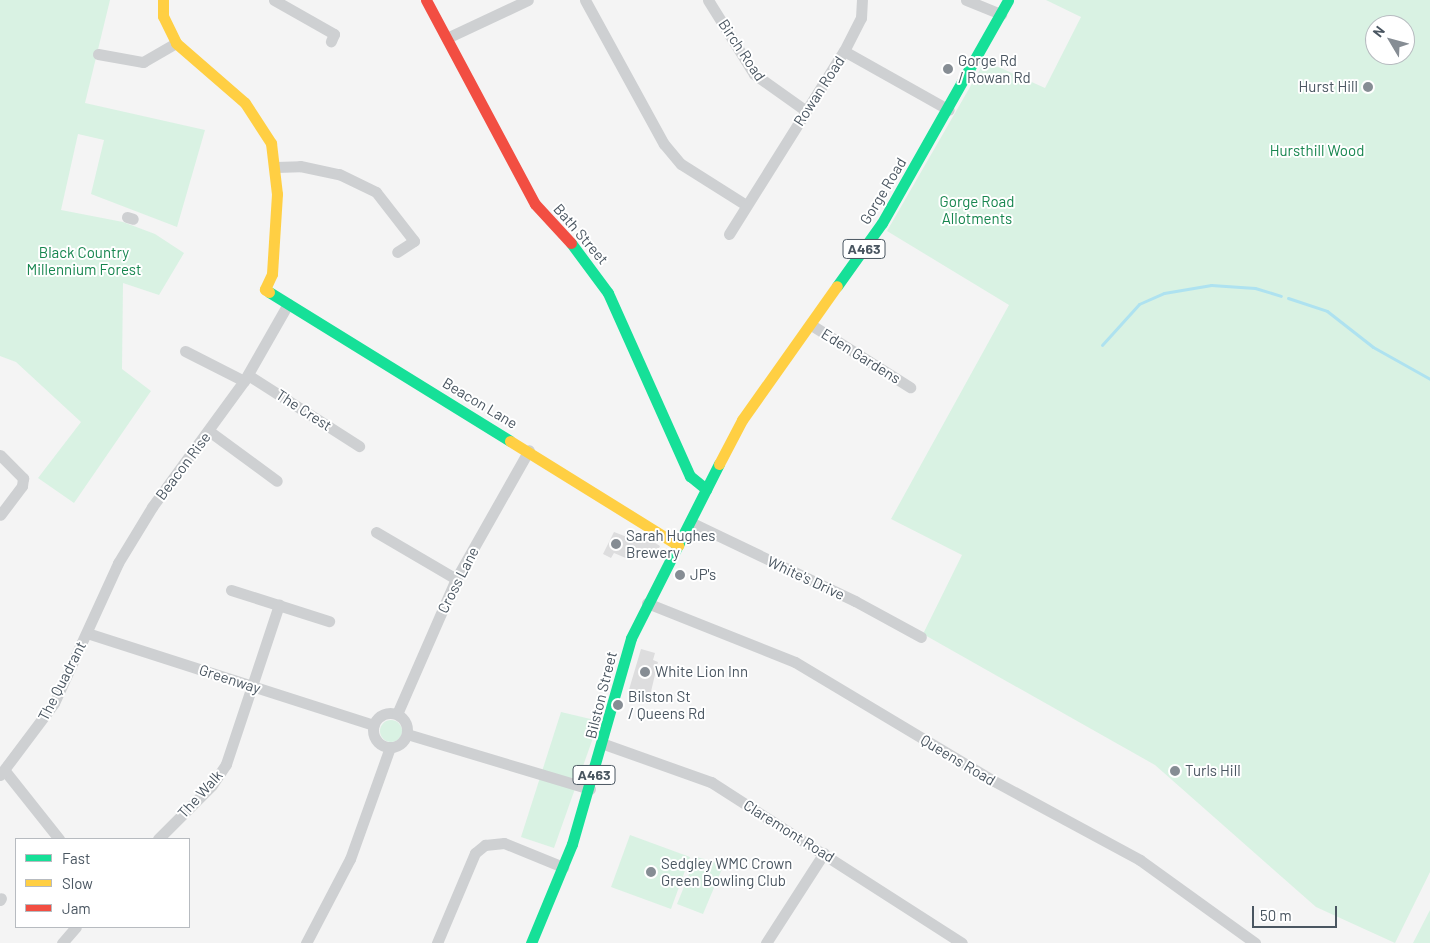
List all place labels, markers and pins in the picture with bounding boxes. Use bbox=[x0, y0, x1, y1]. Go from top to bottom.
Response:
place label: Gorge Rd / Rowan Rd bbox=[958, 51, 1031, 86]
marker: Gorge Rd / Rowan Rd bbox=[942, 63, 954, 75]
place label: Hurst Hill bbox=[1299, 78, 1358, 96]
marker: Hurst Hill bbox=[1362, 81, 1374, 93]
place label: Sarah Hughes Brewery bbox=[626, 526, 716, 561]
marker: Sarah Hughes Brewery bbox=[610, 538, 622, 550]
place label: JP's bbox=[690, 566, 716, 584]
marker: JP's bbox=[674, 569, 686, 581]
place label: White Lion Inn bbox=[655, 663, 748, 681]
marker: White Lion Inn bbox=[639, 666, 651, 678]
place label: Bilston St / Queens Rd bbox=[628, 687, 705, 722]
marker: Bilston St / Queens Rd bbox=[612, 699, 624, 711]
place label: Turls Hill bbox=[1185, 762, 1241, 780]
marker: Turls Hill bbox=[1169, 765, 1181, 777]
place label: Sedgley WMC Crown Green Bowling Club bbox=[661, 854, 792, 889]
marker: Sedgley WMC Crown Green Bowling Club bbox=[645, 866, 657, 878]

